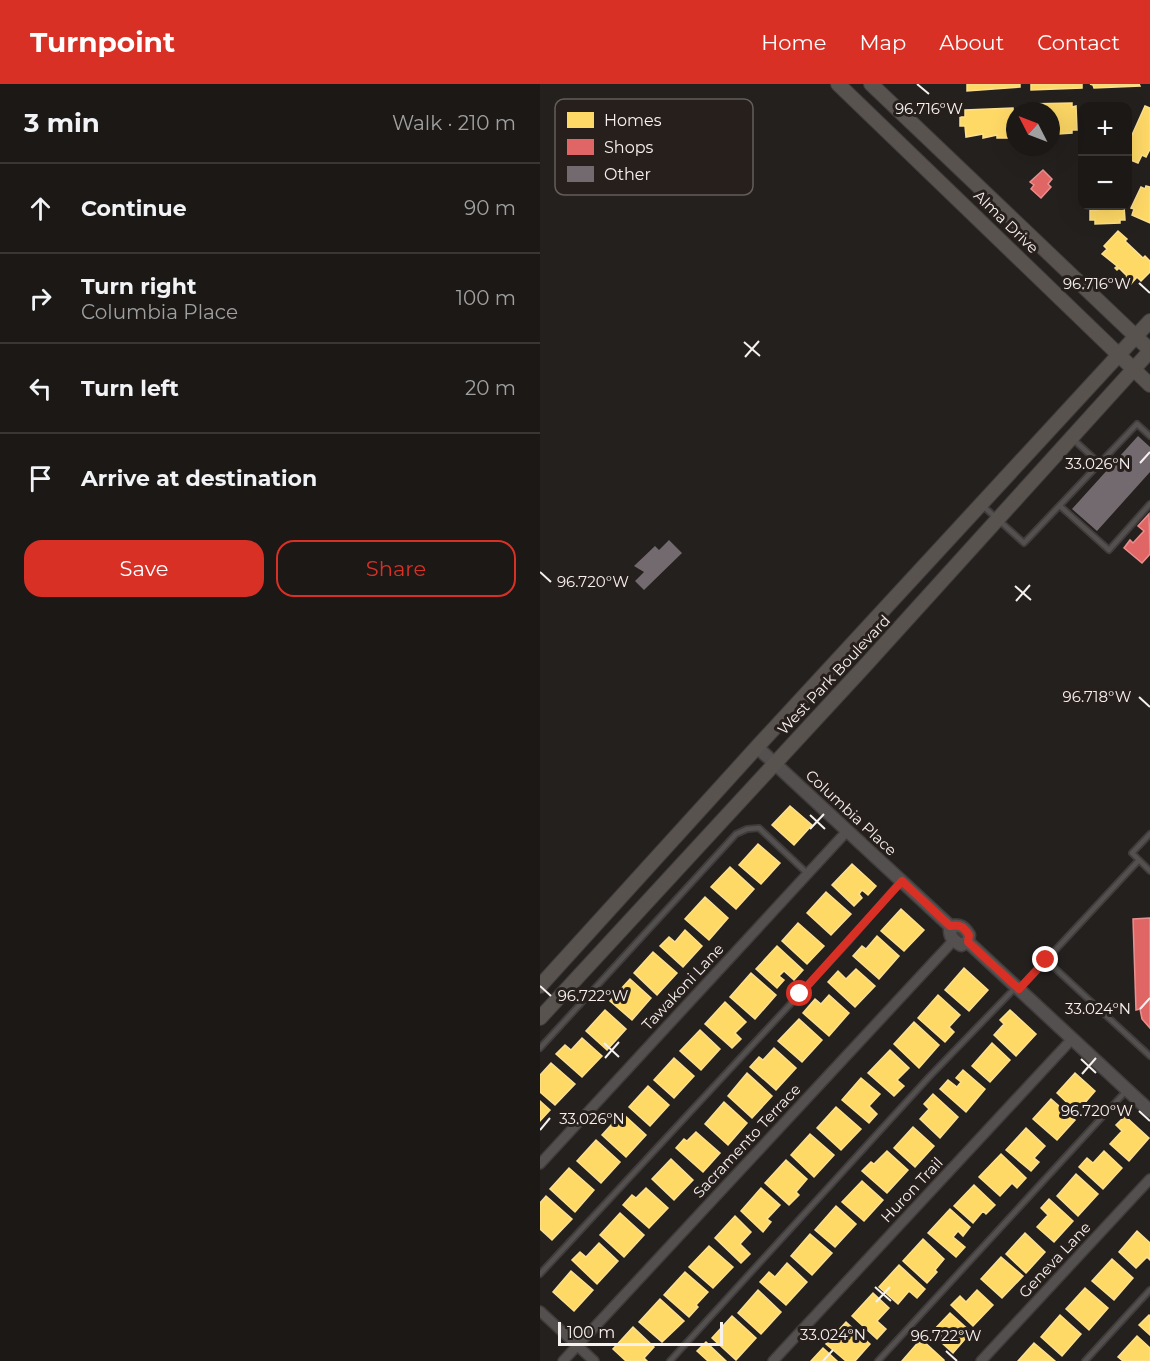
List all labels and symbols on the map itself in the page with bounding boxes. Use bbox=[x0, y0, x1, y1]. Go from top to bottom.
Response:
legend bbox=[555, 99, 753, 195]
text: 96.716°W bbox=[895, 99, 963, 118]
north arrow bbox=[1006, 102, 1060, 156]
text: Homes bbox=[604, 111, 662, 130]
text: Shops bbox=[604, 138, 654, 157]
text: Other bbox=[604, 165, 651, 184]
street label: Alma Drive bbox=[970, 186, 1043, 257]
text: 96.716°W bbox=[1063, 274, 1131, 293]
text: 33.026°N bbox=[1065, 454, 1131, 473]
text: 96.720°W bbox=[557, 572, 629, 591]
street label: West Park Boulevard bbox=[773, 611, 894, 738]
text: 96.718°W bbox=[1063, 687, 1132, 706]
street label: Columbia Place bbox=[802, 766, 901, 860]
street label: Tawakoni Lane bbox=[638, 939, 728, 1034]
route end bbox=[1032, 946, 1058, 972]
route start bbox=[786, 980, 812, 1006]
text: 96.722°W bbox=[558, 986, 629, 1005]
text: 33.024°N bbox=[1065, 999, 1131, 1018]
street label: Sacramento Terrace bbox=[689, 1080, 805, 1202]
text: 96.720°W bbox=[1061, 1101, 1133, 1120]
text: 33.026°N bbox=[559, 1109, 625, 1128]
street label: Huron Trail bbox=[877, 1153, 947, 1226]
street label: Geneva Lane bbox=[1015, 1218, 1095, 1302]
scale bar bbox=[558, 1319, 723, 1346]
text: 33.024°N bbox=[800, 1325, 866, 1344]
text: 96.722°W bbox=[911, 1326, 982, 1345]

